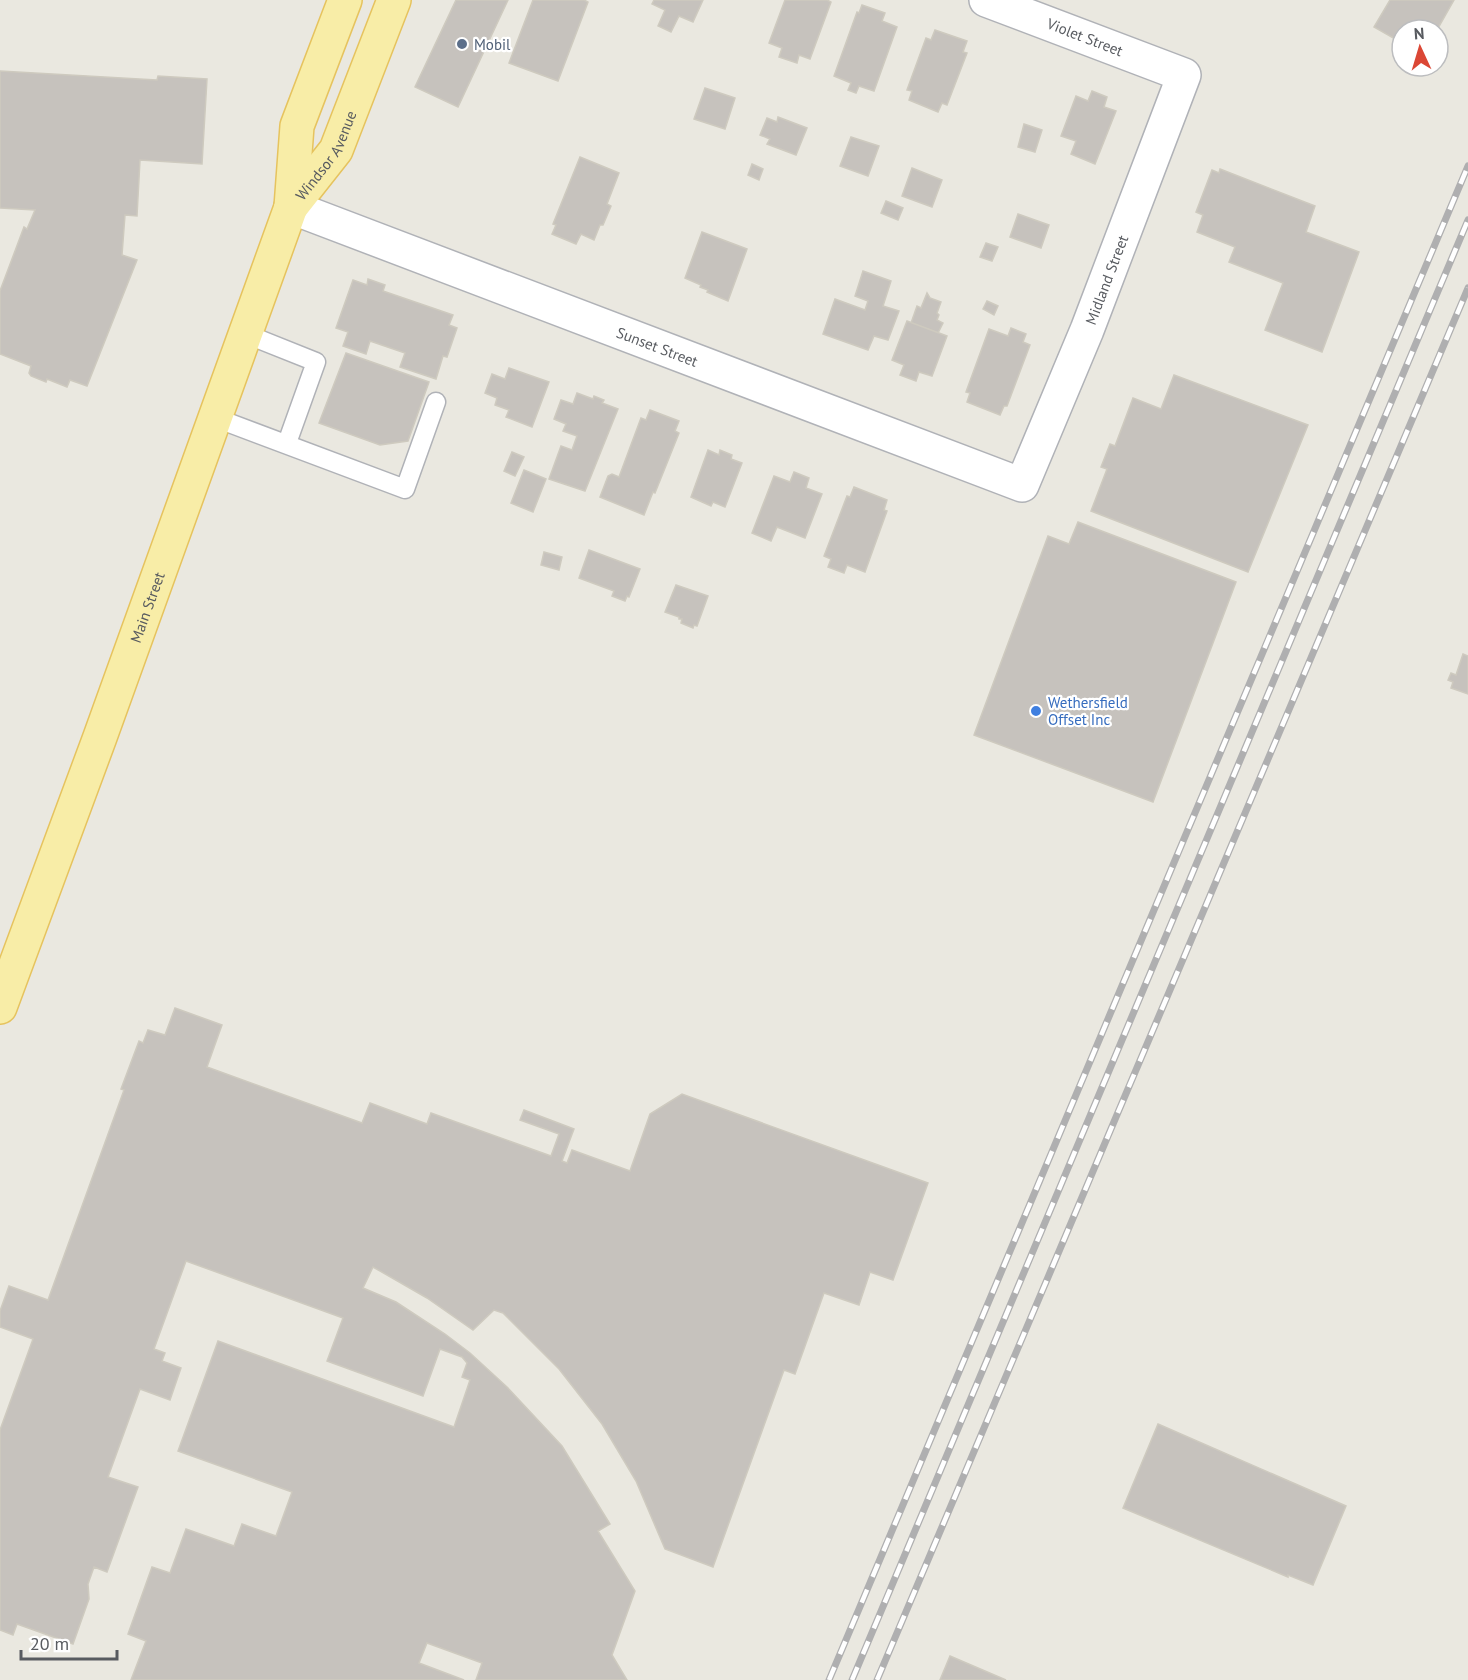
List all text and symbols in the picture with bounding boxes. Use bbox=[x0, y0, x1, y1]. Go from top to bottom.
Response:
street label: Violet Street bbox=[1043, 13, 1126, 60]
north arrow bbox=[1390, 18, 1450, 78]
text: N bbox=[1413, 23, 1425, 43]
place label: Mobil bbox=[474, 35, 511, 54]
marker: Mobil bbox=[455, 37, 469, 51]
street label: Windsor Avenue bbox=[291, 108, 360, 204]
street label: Midland Street bbox=[1080, 232, 1132, 327]
street label: Sunset Street bbox=[614, 322, 701, 370]
street label: Main Street bbox=[125, 569, 168, 645]
place label: Wethersfield Offset Inc bbox=[1048, 693, 1128, 729]
marker: Wethersfield Offset Inc bbox=[1029, 704, 1043, 718]
scale bar bbox=[21, 1623, 117, 1661]
text: 20 m bbox=[30, 1632, 69, 1655]

